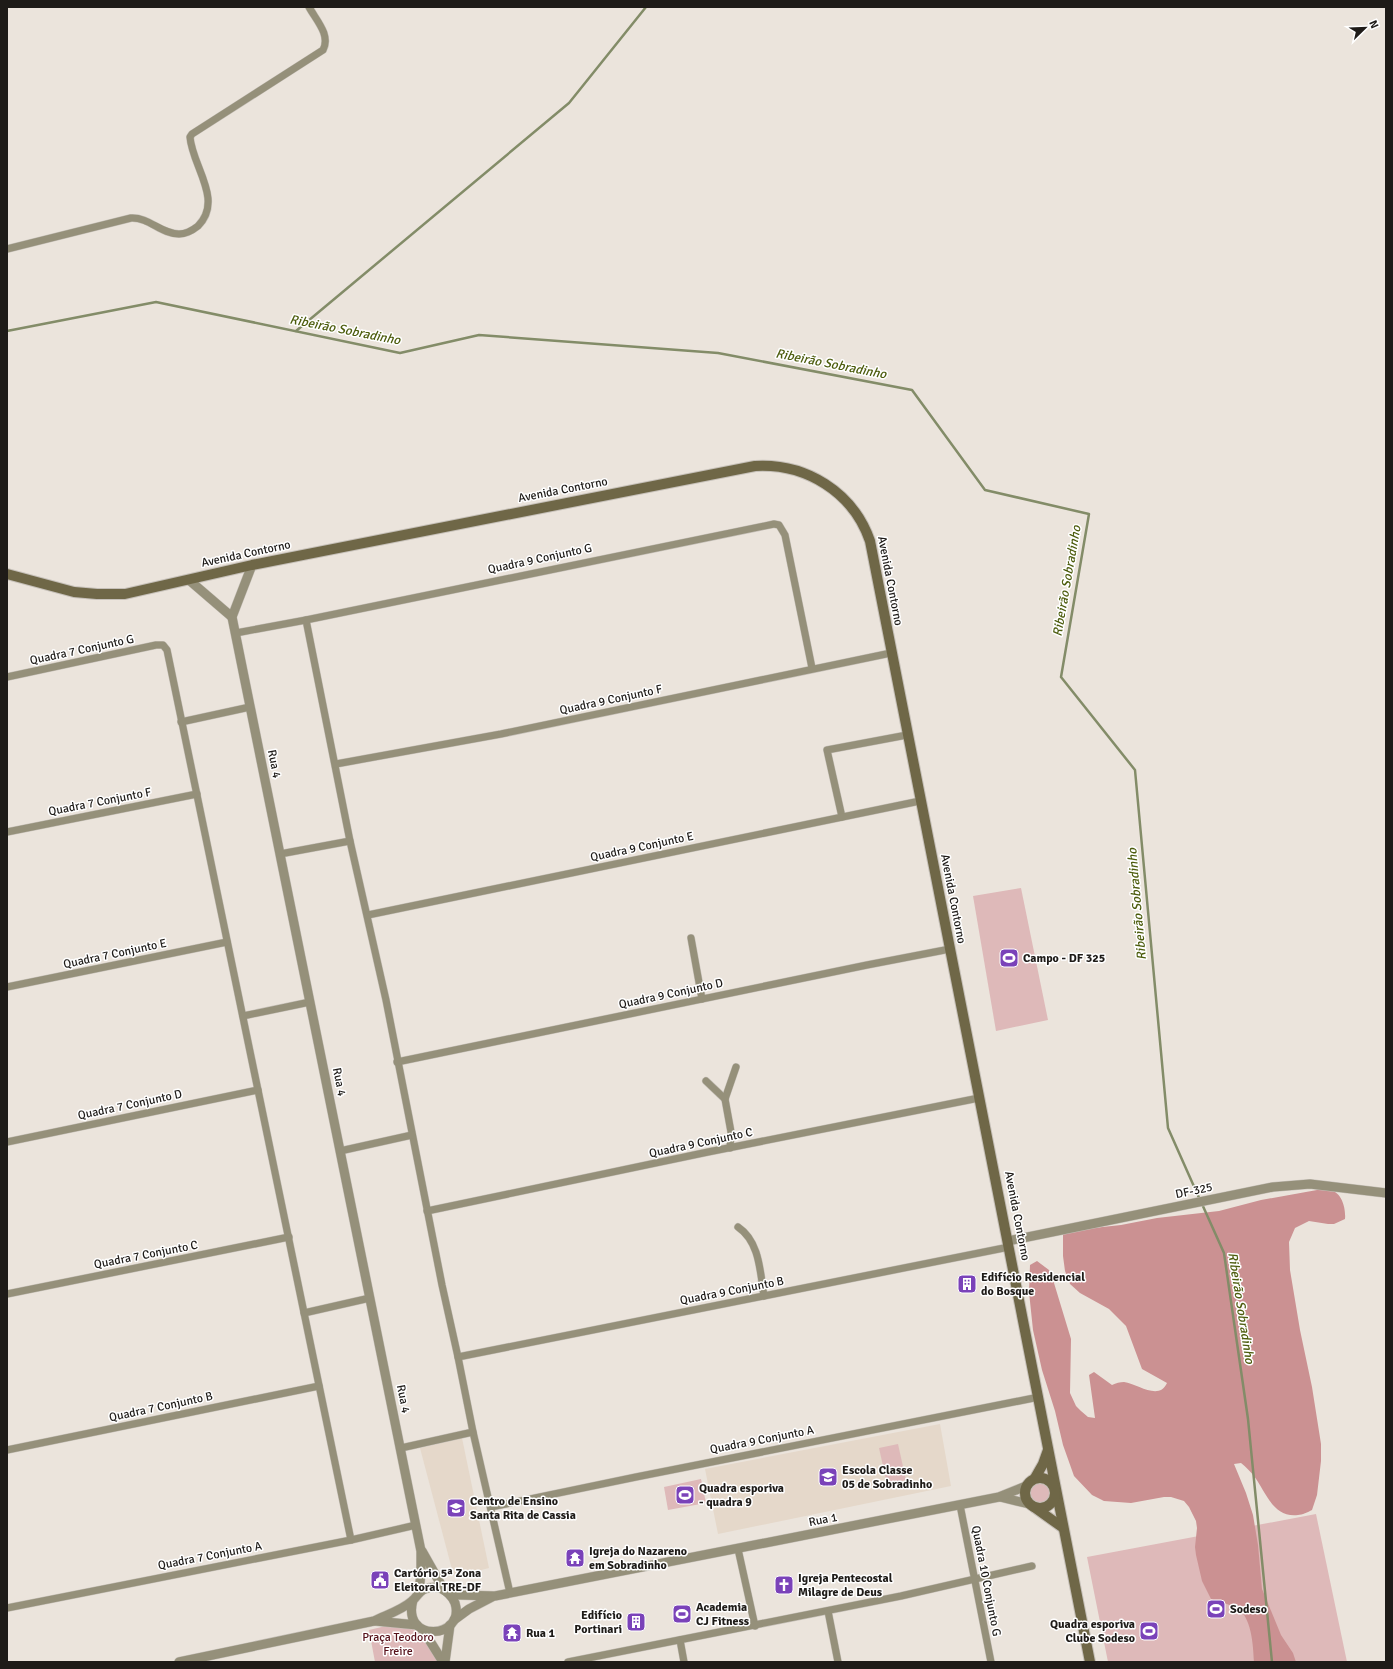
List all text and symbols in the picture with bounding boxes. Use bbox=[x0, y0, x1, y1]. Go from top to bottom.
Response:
north arrow bbox=[1345, 8, 1385, 48]
text: N bbox=[1366, 18, 1381, 30]
water label: Ribeirão Sobradinho bbox=[288, 311, 403, 349]
water label: Ribeirão Sobradinho bbox=[774, 345, 889, 383]
street label: Avenida Contorno bbox=[517, 474, 609, 506]
water label: Ribeirão Sobradinho bbox=[1049, 523, 1085, 638]
street label: Avenida Contorno bbox=[874, 535, 906, 627]
street label: Avenida Contorno bbox=[200, 537, 292, 571]
street label: Quadra 9 Conjunto G bbox=[487, 541, 593, 577]
street label: Quadra 7 Conjunto G bbox=[29, 632, 135, 668]
street label: Quadra 9 Conjunto F bbox=[558, 682, 664, 718]
street label: Rua 4 bbox=[264, 748, 284, 780]
street label: Quadra 7 Conjunto F bbox=[47, 785, 153, 819]
street label: Quadra 9 Conjunto E bbox=[589, 829, 695, 865]
water label: Ribeirão Sobradinho bbox=[1124, 846, 1150, 961]
street label: Avenida Contorno bbox=[937, 853, 969, 945]
street label: Quadra 7 Conjunto E bbox=[62, 936, 168, 972]
sports icon: Campo - DF 325 bbox=[998, 947, 1020, 969]
place label: Campo - DF 325 bbox=[1023, 951, 1105, 966]
street label: Quadra 9 Conjunto D bbox=[618, 976, 725, 1012]
street label: Rua 4 bbox=[329, 1066, 349, 1098]
street label: Quadra 7 Conjunto D bbox=[77, 1087, 184, 1123]
street label: Quadra 9 Conjunto C bbox=[648, 1125, 754, 1161]
street label: Avenida Contorno bbox=[1001, 1170, 1033, 1262]
street label: DF-325 bbox=[1174, 1180, 1214, 1202]
street label: Quadra 7 Conjunto C bbox=[93, 1238, 199, 1272]
water label: Ribeirão Sobradinho bbox=[1224, 1251, 1258, 1366]
place label: Edifício Residencial do Bosque bbox=[981, 1270, 1085, 1299]
building icon: Edifício Residencial do Bosque bbox=[956, 1273, 978, 1295]
street label: Quadra 9 Conjunto B bbox=[679, 1274, 785, 1308]
street label: Rua 4 bbox=[393, 1383, 413, 1415]
street label: Quadra 7 Conjunto B bbox=[108, 1389, 214, 1425]
street label: Quadra 9 Conjunto A bbox=[709, 1422, 816, 1457]
place label: Escola Classe 05 de Sobradinho bbox=[842, 1463, 932, 1492]
school or university icon: Escola Classe 05 de Sobradinho bbox=[817, 1466, 839, 1488]
place label: Quadra esporiva - quadra 9 bbox=[699, 1481, 784, 1510]
sports icon: Quadra esporiva - quadra 9 bbox=[674, 1484, 696, 1506]
place label: Centro de Ensino Santa Rita de Cassia bbox=[470, 1494, 576, 1523]
school or university icon: Centro de Ensino Santa Rita de Cassia bbox=[445, 1497, 467, 1519]
street label: Rua 1 bbox=[807, 1510, 839, 1530]
street label: Quadra 10 Conjunto G bbox=[968, 1524, 1004, 1638]
street label: Quadra 7 Conjunto A bbox=[157, 1538, 264, 1573]
place label: Igreja do Nazareno em Sobradinho bbox=[589, 1544, 687, 1573]
temple icon: Igreja do Nazareno em Sobradinho bbox=[564, 1547, 586, 1569]
place label: Cartório 5ª Zona Eleitoral TRE-DF bbox=[394, 1566, 482, 1595]
public building icon: Cartório 5ª Zona Eleitoral TRE-DF bbox=[369, 1569, 391, 1591]
place label: Igreja Pentecostal Milagre de Deus bbox=[798, 1571, 893, 1600]
church icon: Igreja Pentecostal Milagre de Deus bbox=[773, 1574, 795, 1596]
sports icon: Sodeso bbox=[1205, 1598, 1227, 1620]
place label: Academia CJ Fitness bbox=[696, 1600, 750, 1629]
place label: Sodeso bbox=[1230, 1602, 1267, 1617]
sports icon: Academia CJ Fitness bbox=[671, 1603, 693, 1625]
place label: Edifício Portinari bbox=[574, 1608, 622, 1637]
building icon: Edifício Portinari bbox=[625, 1611, 647, 1633]
place label: Quadra esporiva Clube Sodeso bbox=[1050, 1617, 1135, 1646]
sports icon: Quadra esporiva Clube Sodeso bbox=[1138, 1620, 1160, 1642]
temple icon: Rua 1 bbox=[501, 1622, 523, 1644]
place label: Rua 1 bbox=[526, 1626, 556, 1641]
park label: Praça Teodoro Freire bbox=[362, 1630, 434, 1659]

